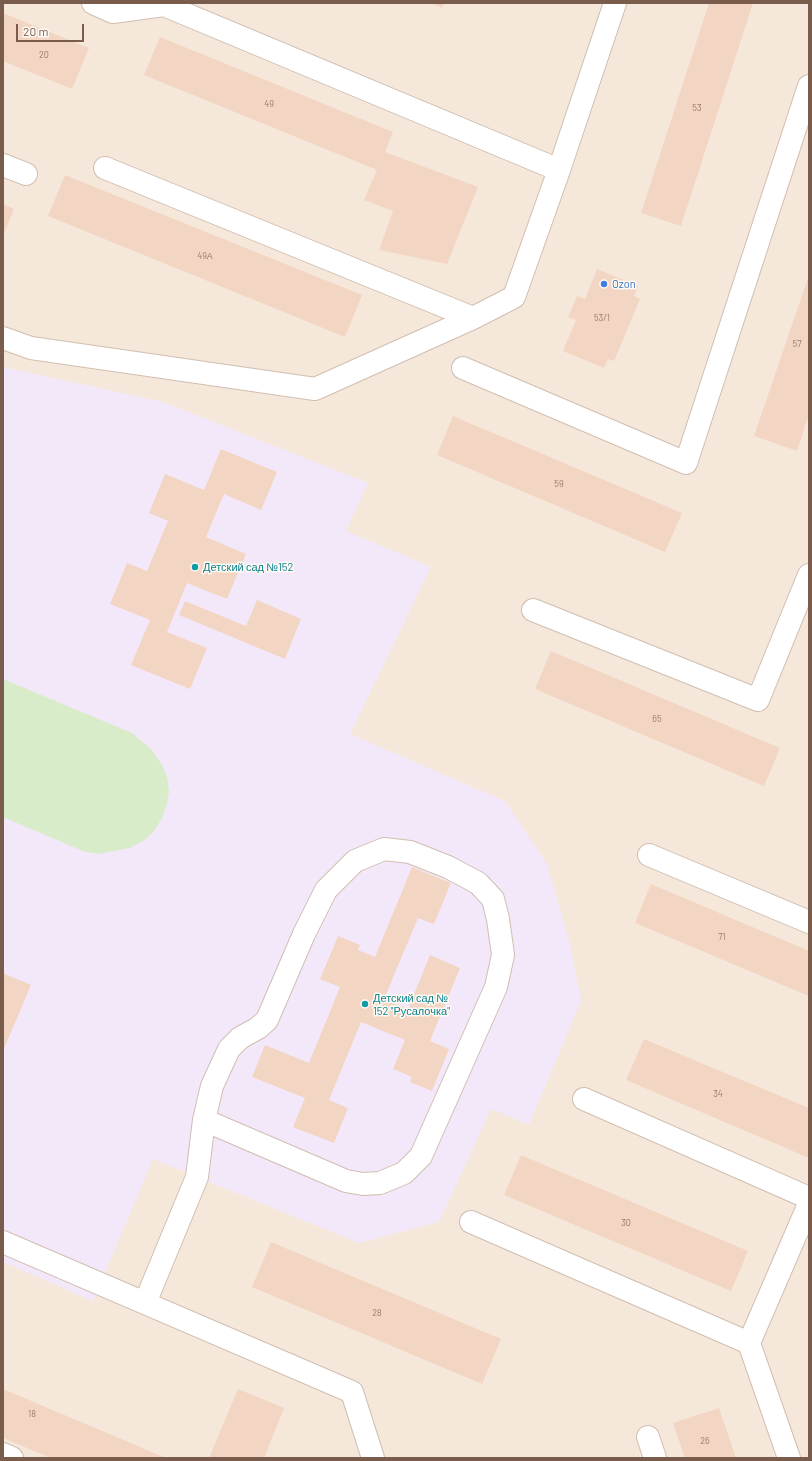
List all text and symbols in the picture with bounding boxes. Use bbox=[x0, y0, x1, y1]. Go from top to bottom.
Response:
scale bar bbox=[18, 16, 86, 42]
text: 20 m bbox=[23, 24, 49, 38]
house number: 20 bbox=[39, 50, 49, 60]
house number: 49 bbox=[264, 99, 274, 109]
house number: 53 bbox=[692, 103, 702, 113]
house number: 49А bbox=[197, 251, 213, 261]
place label: Ozon bbox=[612, 277, 636, 291]
marker: Ozon bbox=[599, 279, 609, 289]
house number: 53/1 bbox=[594, 313, 610, 323]
house number: 57 bbox=[793, 339, 801, 349]
house number: 59 bbox=[554, 479, 564, 489]
place label: Детский сад №152 bbox=[203, 560, 293, 574]
marker: Детский сад №152 bbox=[190, 562, 200, 572]
house number: 65 bbox=[652, 714, 662, 724]
house number: 71 bbox=[718, 932, 726, 942]
place label: Детский сад № 152 "Русалочка" bbox=[373, 991, 450, 1017]
marker: Детский сад № 152 "Русалочка" bbox=[360, 999, 370, 1009]
house number: 34 bbox=[713, 1089, 723, 1099]
house number: 30 bbox=[621, 1218, 631, 1228]
house number: 28 bbox=[372, 1308, 382, 1318]
house number: 18 bbox=[28, 1409, 36, 1419]
house number: 26 bbox=[700, 1436, 710, 1446]

